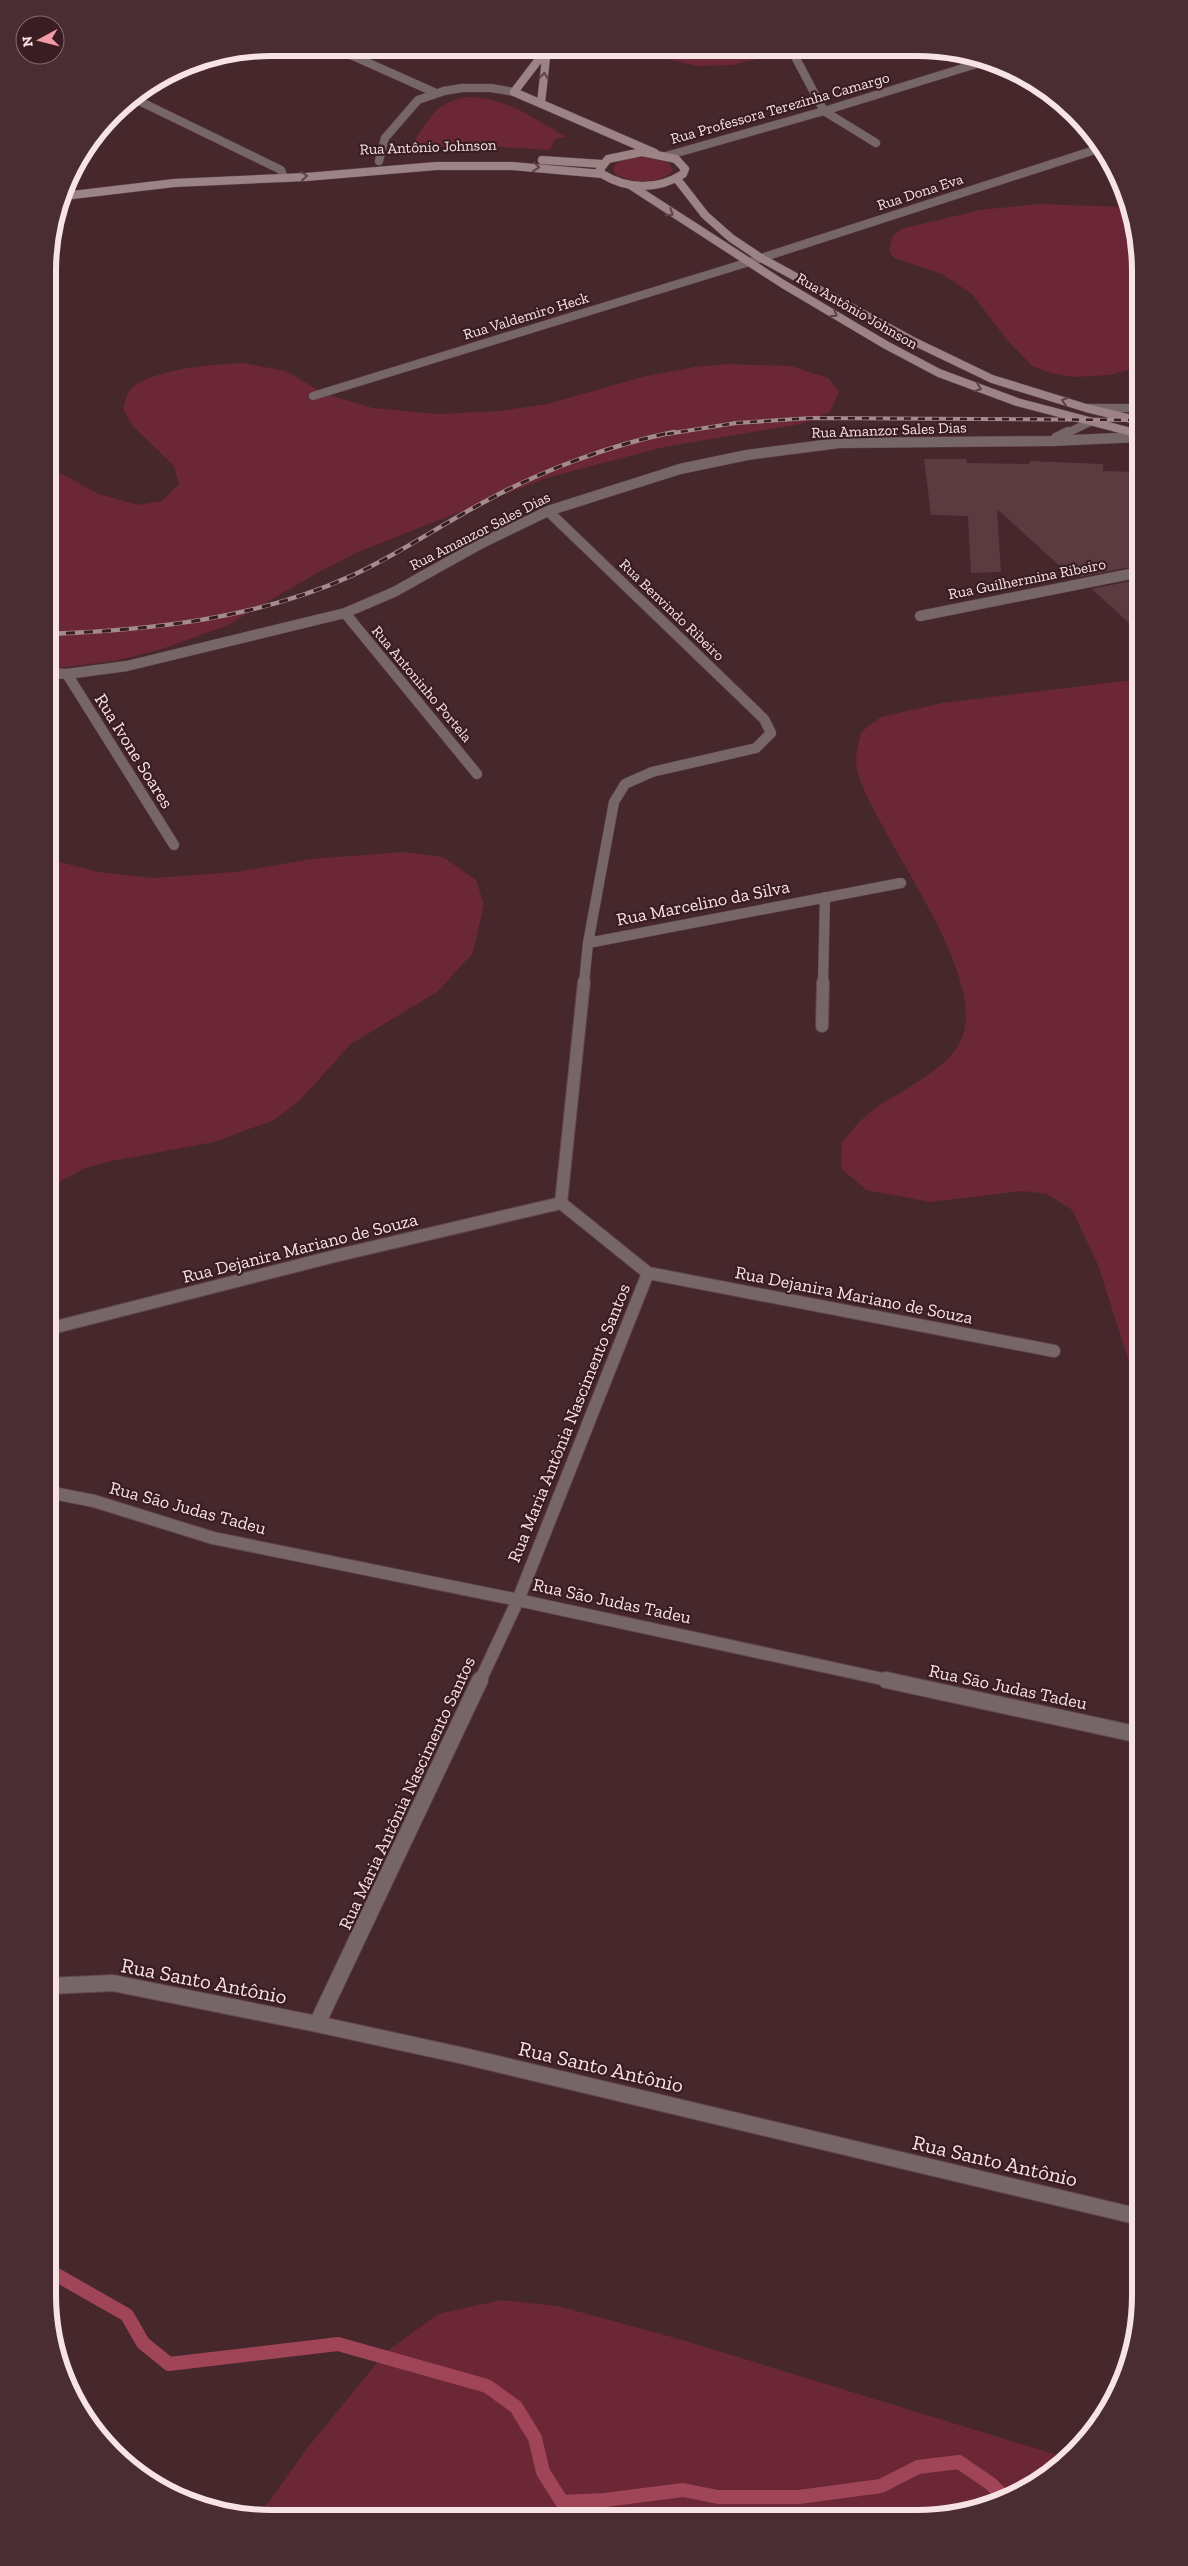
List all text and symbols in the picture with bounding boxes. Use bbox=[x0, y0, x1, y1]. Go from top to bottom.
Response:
north arrow bbox=[15, 15, 65, 65]
text: N bbox=[18, 35, 37, 48]
street label: Rua Professora Terezinha Camargo bbox=[668, 68, 892, 148]
one-way arrow bbox=[538, 72, 549, 80]
street label: Rua Antônio Johnson bbox=[359, 136, 497, 158]
one-way arrow bbox=[533, 161, 541, 172]
street label: Rua Dona Eva bbox=[875, 170, 965, 214]
one-way arrow bbox=[301, 171, 309, 182]
one-way arrow bbox=[665, 206, 674, 216]
street label: Rua Antônio Johnson bbox=[793, 269, 921, 353]
street label: Rua Valdemiro Heck bbox=[461, 288, 591, 344]
one-way arrow bbox=[828, 308, 837, 318]
one-way arrow bbox=[973, 382, 982, 392]
one-way arrow bbox=[1061, 397, 1070, 407]
street label: Rua Amanzor Sales Dias bbox=[811, 418, 967, 442]
street label: Rua Amanzor Sales Dias bbox=[407, 488, 553, 574]
street label: Rua Benvindo Ribeiro bbox=[616, 555, 729, 665]
street label: Rua Guilhermina Ribeiro bbox=[947, 555, 1108, 603]
street label: Rua Antoninho Portela bbox=[368, 622, 476, 746]
street label: Rua Ivone Soares bbox=[90, 689, 178, 813]
street label: Rua Marcelino da Silva bbox=[615, 875, 792, 931]
street label: Rua Dejanira Mariano de Souza bbox=[180, 1208, 420, 1288]
street label: Rua Dejanira Mariano de Souza bbox=[733, 1261, 975, 1329]
street label: Rua Maria Antônia Nascimento Santos bbox=[503, 1280, 635, 1566]
street label: Rua São Judas Tadeu bbox=[107, 1477, 269, 1539]
street label: Rua São Judas Tadeu bbox=[531, 1573, 693, 1629]
street label: Rua Maria Antônia Nascimento Santos bbox=[334, 1653, 480, 1933]
street label: Rua São Judas Tadeu bbox=[927, 1659, 1089, 1715]
street label: Rua Santo Antônio bbox=[119, 1952, 289, 2009]
street label: Rua Santo Antônio bbox=[516, 2035, 686, 2098]
street label: Rua Santo Antônio bbox=[910, 2129, 1080, 2192]

